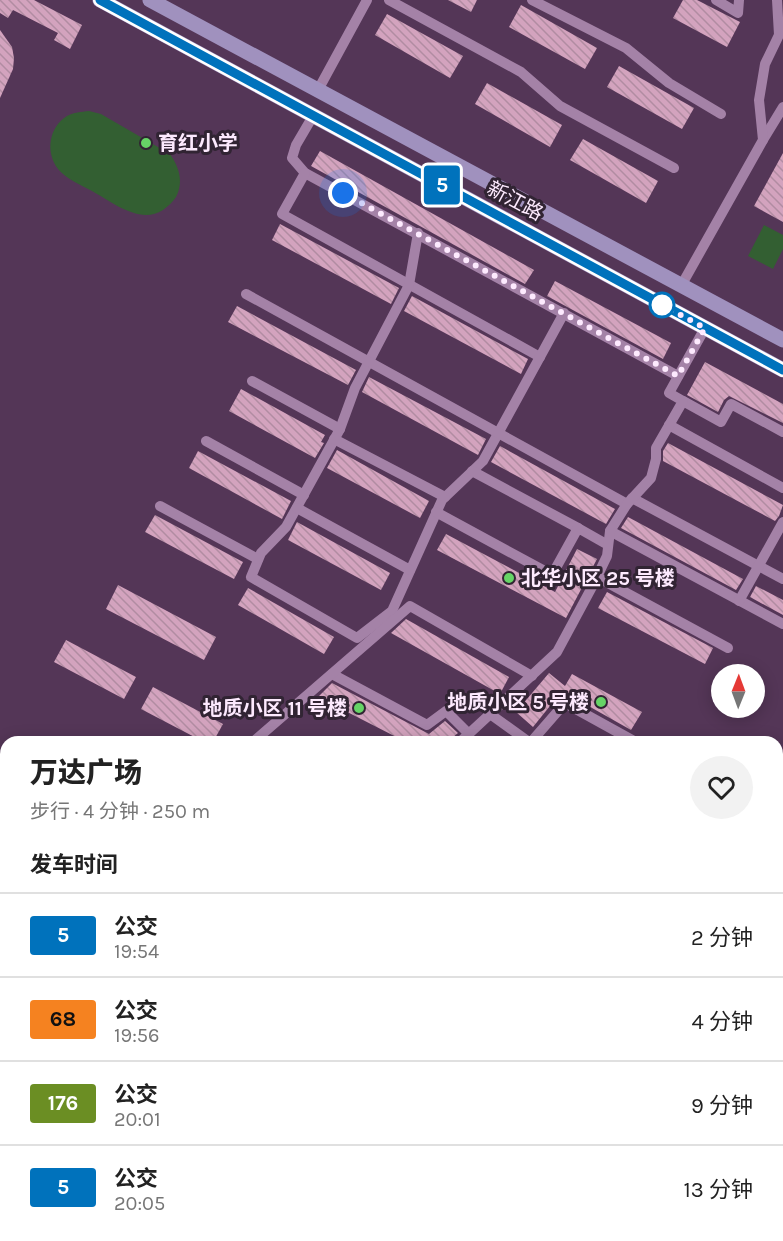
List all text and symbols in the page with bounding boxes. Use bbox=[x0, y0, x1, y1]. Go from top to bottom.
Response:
place label: 育红小学 bbox=[158, 132, 238, 155]
marker: 育红小学 bbox=[139, 136, 153, 150]
line badge: 5 bbox=[422, 166, 462, 204]
text: 5 bbox=[436, 173, 448, 197]
street label: 新江路 bbox=[483, 177, 547, 225]
your location bbox=[328, 178, 358, 208]
unlabelled marker bbox=[649, 292, 675, 318]
place label: 北华小区 25 号楼 bbox=[521, 567, 675, 590]
marker: 北华小区 25 号楼 bbox=[502, 571, 516, 585]
north arrow bbox=[711, 664, 765, 718]
map controls bbox=[711, 664, 765, 718]
place label: 地质小区 5 号楼 bbox=[447, 691, 589, 714]
marker: 地质小区 5 号楼 bbox=[594, 695, 608, 709]
place label: 地质小区 11 号楼 bbox=[203, 697, 347, 720]
marker: 地质小区 11 号楼 bbox=[352, 701, 366, 715]
text: 万达广场 bbox=[30, 756, 142, 789]
button: heart bbox=[690, 756, 753, 819]
text: 步行 · 4 分钟 · 250 m bbox=[30, 800, 210, 823]
text: 发车时间 bbox=[30, 852, 118, 878]
text: 公交 bbox=[114, 914, 158, 940]
text: 5 bbox=[57, 923, 69, 947]
text: 2 分钟 bbox=[691, 925, 753, 951]
text: 19:54 bbox=[114, 940, 159, 963]
text: 公交 bbox=[114, 998, 158, 1024]
text: 68 bbox=[50, 1007, 76, 1031]
text: 4 分钟 bbox=[691, 1009, 753, 1035]
text: 19:56 bbox=[114, 1024, 160, 1047]
text: 公交 bbox=[114, 1082, 158, 1108]
text: 176 bbox=[48, 1091, 78, 1115]
text: 9 分钟 bbox=[691, 1093, 753, 1119]
text: 20:01 bbox=[114, 1108, 161, 1131]
text: 公交 bbox=[114, 1166, 158, 1192]
text: 5 bbox=[57, 1175, 69, 1199]
text: 13 分钟 bbox=[684, 1177, 753, 1203]
text: 20:05 bbox=[114, 1192, 165, 1215]

